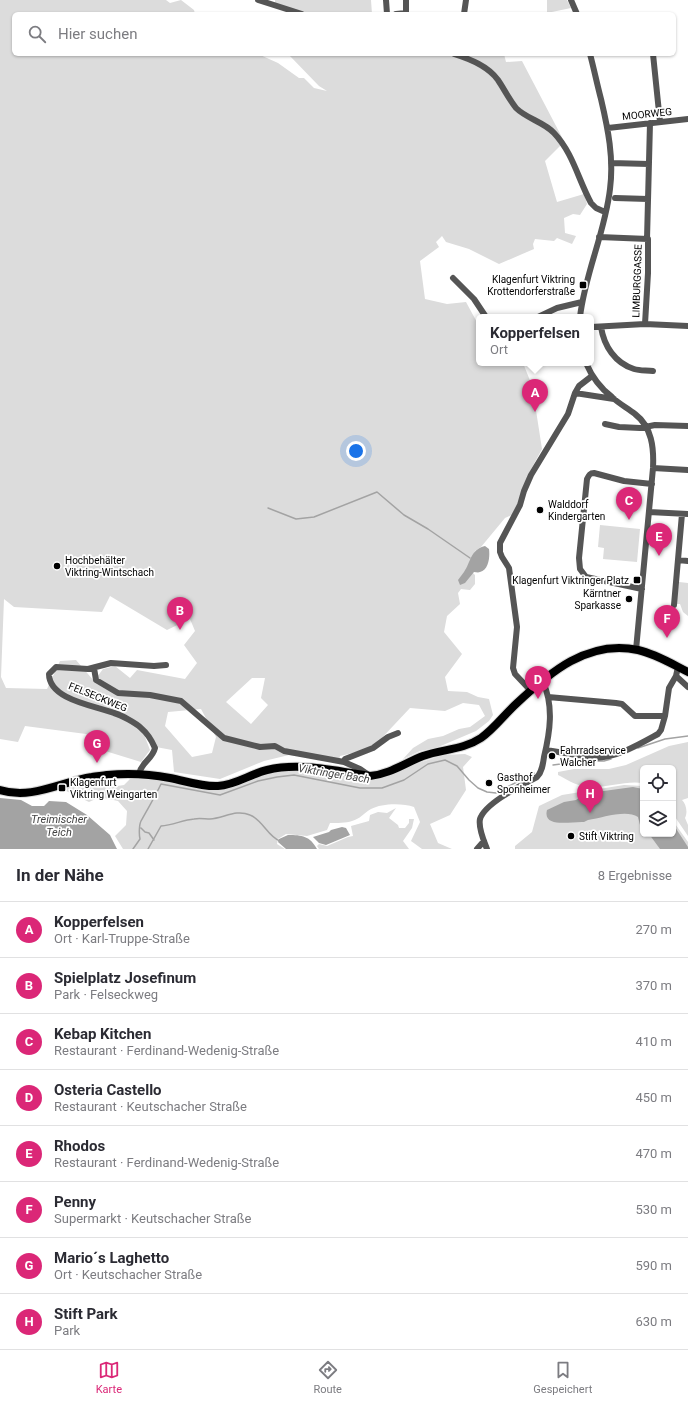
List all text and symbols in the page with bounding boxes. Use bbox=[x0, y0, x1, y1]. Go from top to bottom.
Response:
search box bbox=[12, 12, 676, 56]
icon: search bbox=[26, 23, 48, 45]
text: Hier suchen bbox=[58, 25, 137, 43]
street label: MOORWEG bbox=[622, 106, 673, 122]
street label: LIMBURGGASSE bbox=[630, 244, 644, 318]
place label: Klagenfurt Viktring Krottendorferstraße bbox=[487, 274, 575, 297]
marker: Klagenfurt Viktring Krottendorferstraße bbox=[578, 280, 588, 290]
popup bbox=[476, 314, 594, 366]
text: Kopperfelsen bbox=[490, 324, 580, 342]
text: Ort bbox=[490, 342, 508, 357]
pin: A bbox=[522, 379, 548, 412]
your location bbox=[346, 441, 366, 461]
pin: C bbox=[616, 487, 642, 520]
place label: Walddorf Kindergarten bbox=[548, 499, 605, 522]
marker: Walddorf Kindergarten bbox=[535, 505, 545, 515]
pin: E bbox=[646, 523, 672, 556]
place label: Hochbehälter Viktring-Wintschach bbox=[65, 555, 154, 578]
marker: Hochbehälter Viktring-Wintschach bbox=[52, 561, 62, 571]
place label: Klagenfurt Viktringer Platz bbox=[512, 575, 629, 586]
marker: Klagenfurt Viktringer Platz bbox=[632, 575, 642, 585]
place label: Kärntner Sparkasse bbox=[574, 588, 622, 611]
marker: Kärntner Sparkasse bbox=[624, 594, 634, 604]
pin: B bbox=[167, 597, 193, 630]
pin: F bbox=[654, 605, 680, 638]
pin: D bbox=[525, 666, 551, 699]
street label: FELSECKWEG bbox=[67, 680, 129, 714]
pin: G bbox=[84, 730, 110, 763]
place label: Fahrradservice Walcher bbox=[560, 745, 626, 768]
marker: Fahrradservice Walcher bbox=[547, 751, 557, 761]
water label: Viktringer Bach bbox=[297, 762, 371, 786]
map controls bbox=[640, 765, 676, 837]
button: locate bbox=[640, 765, 676, 801]
place label: Gasthof Sponheimer bbox=[497, 772, 551, 795]
place label: Klagenfurt Viktring Weingarten bbox=[70, 777, 157, 800]
marker: Gasthof Sponheimer bbox=[484, 778, 494, 788]
pin: H bbox=[577, 780, 603, 813]
marker: Klagenfurt Viktring Weingarten bbox=[57, 783, 67, 793]
button: layers bbox=[640, 801, 676, 837]
water label: Treimischer Teich bbox=[31, 813, 87, 839]
marker: Stift Viktring bbox=[566, 831, 576, 841]
place label: Stift Viktring bbox=[579, 831, 634, 842]
text: In der Nähe bbox=[16, 865, 104, 885]
text: 8 Ergebnisse bbox=[598, 868, 672, 883]
text: Kopperfelsen bbox=[54, 913, 144, 931]
text: A bbox=[25, 922, 33, 937]
text: 270 m bbox=[635, 922, 672, 937]
text: Ort · Karl-Truppe-Straße bbox=[54, 931, 190, 946]
text: Spielplatz Josefinum bbox=[54, 969, 196, 987]
text: B bbox=[25, 978, 33, 993]
text: 370 m bbox=[635, 978, 672, 993]
text: Park · Felseckweg bbox=[54, 987, 158, 1002]
text: Kebap Kitchen bbox=[54, 1025, 151, 1043]
text: C bbox=[25, 1034, 33, 1049]
text: 410 m bbox=[635, 1034, 672, 1049]
text: Restaurant · Ferdinand-Wedenig-Straße bbox=[54, 1043, 279, 1058]
text: Osteria Castello bbox=[54, 1081, 162, 1099]
text: D bbox=[25, 1090, 33, 1105]
text: 450 m bbox=[635, 1090, 672, 1105]
text: Restaurant · Keutschacher Straße bbox=[54, 1099, 247, 1114]
text: Rhodos bbox=[54, 1137, 105, 1155]
text: E bbox=[25, 1146, 33, 1161]
text: 470 m bbox=[635, 1146, 672, 1161]
text: Restaurant · Ferdinand-Wedenig-Straße bbox=[54, 1155, 279, 1170]
text: Penny bbox=[54, 1193, 96, 1211]
text: F bbox=[25, 1202, 33, 1217]
text: 530 m bbox=[635, 1202, 672, 1217]
text: Supermarkt · Keutschacher Straße bbox=[54, 1211, 251, 1226]
text: Mario´s Laghetto bbox=[54, 1249, 169, 1267]
text: G bbox=[25, 1258, 33, 1273]
text: 590 m bbox=[635, 1258, 672, 1273]
text: Ort · Keutschacher Straße bbox=[54, 1267, 202, 1282]
text: Stift Park bbox=[54, 1305, 118, 1323]
text: H bbox=[24, 1314, 34, 1329]
text: 630 m bbox=[635, 1314, 672, 1329]
text: Park bbox=[54, 1323, 80, 1338]
tab: Karte bbox=[96, 1359, 122, 1396]
tab: Route bbox=[313, 1359, 342, 1396]
tab: Gespeichert bbox=[533, 1359, 592, 1396]

